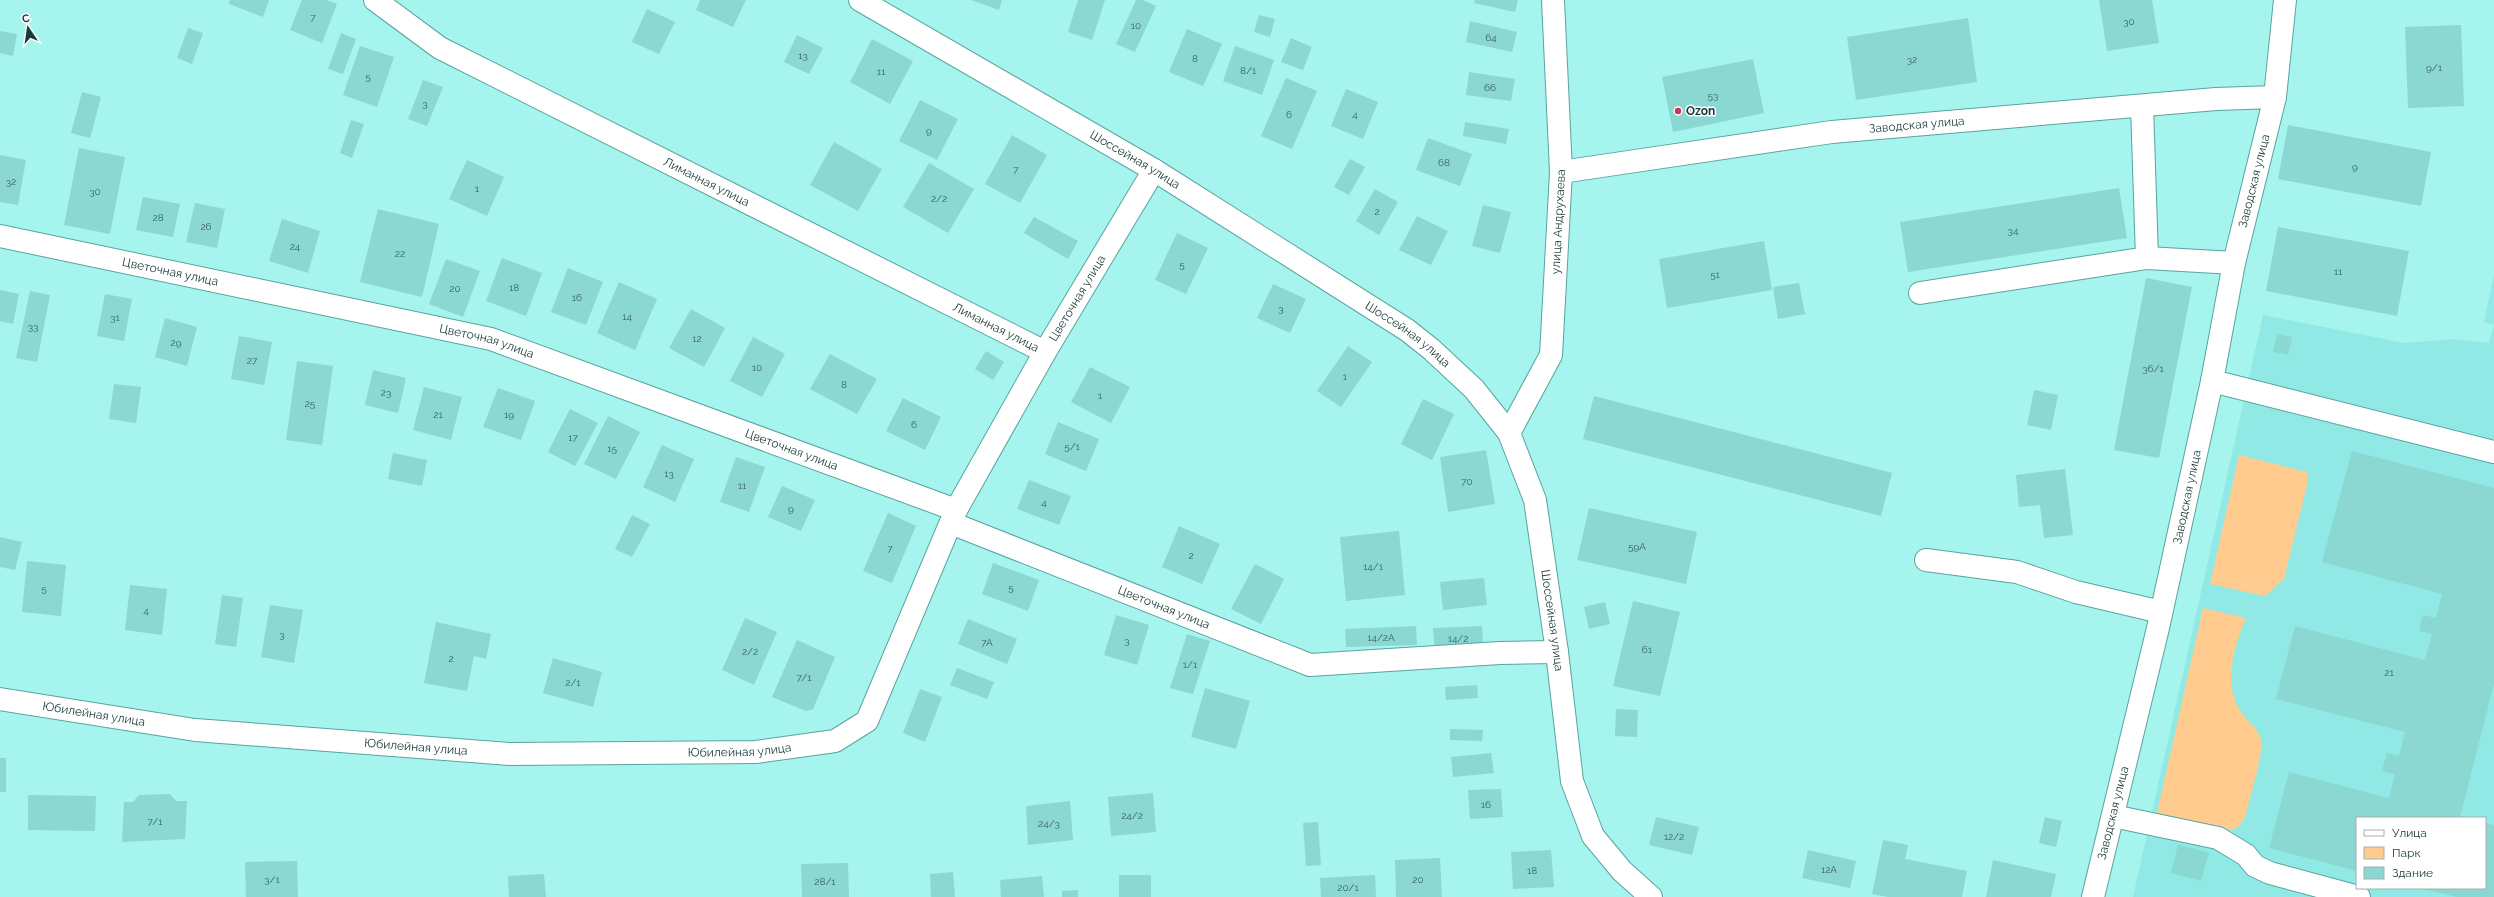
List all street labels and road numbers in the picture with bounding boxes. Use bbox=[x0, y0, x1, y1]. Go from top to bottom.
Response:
street label: Заводская улица bbox=[1868, 114, 1965, 136]
street label: Шоссейная улица bbox=[1088, 128, 1183, 192]
street label: Заводская улица bbox=[2236, 133, 2272, 229]
street label: Лиманная улица bbox=[661, 154, 752, 209]
street label: улица Андрухаева bbox=[1548, 169, 1568, 275]
street label: Цветочная улица bbox=[1046, 253, 1108, 344]
street label: Цветочная улица bbox=[121, 255, 220, 289]
street label: Шоссейная улица bbox=[1363, 298, 1453, 370]
street label: Лиманная улица bbox=[951, 300, 1041, 355]
street label: Цветочная улица bbox=[438, 321, 536, 361]
street label: Цветочная улица bbox=[743, 426, 840, 473]
street label: Заводская улица bbox=[2170, 449, 2204, 545]
street label: Шоссейная улица bbox=[1538, 569, 1566, 672]
street label: Цветочная улица bbox=[1116, 583, 1212, 632]
street label: Юбилейная улица bbox=[42, 699, 146, 729]
street label: Юбилейная улица bbox=[364, 736, 468, 758]
street label: Юбилейная улица bbox=[688, 740, 792, 760]
street label: Заводская улица bbox=[2095, 765, 2131, 861]

